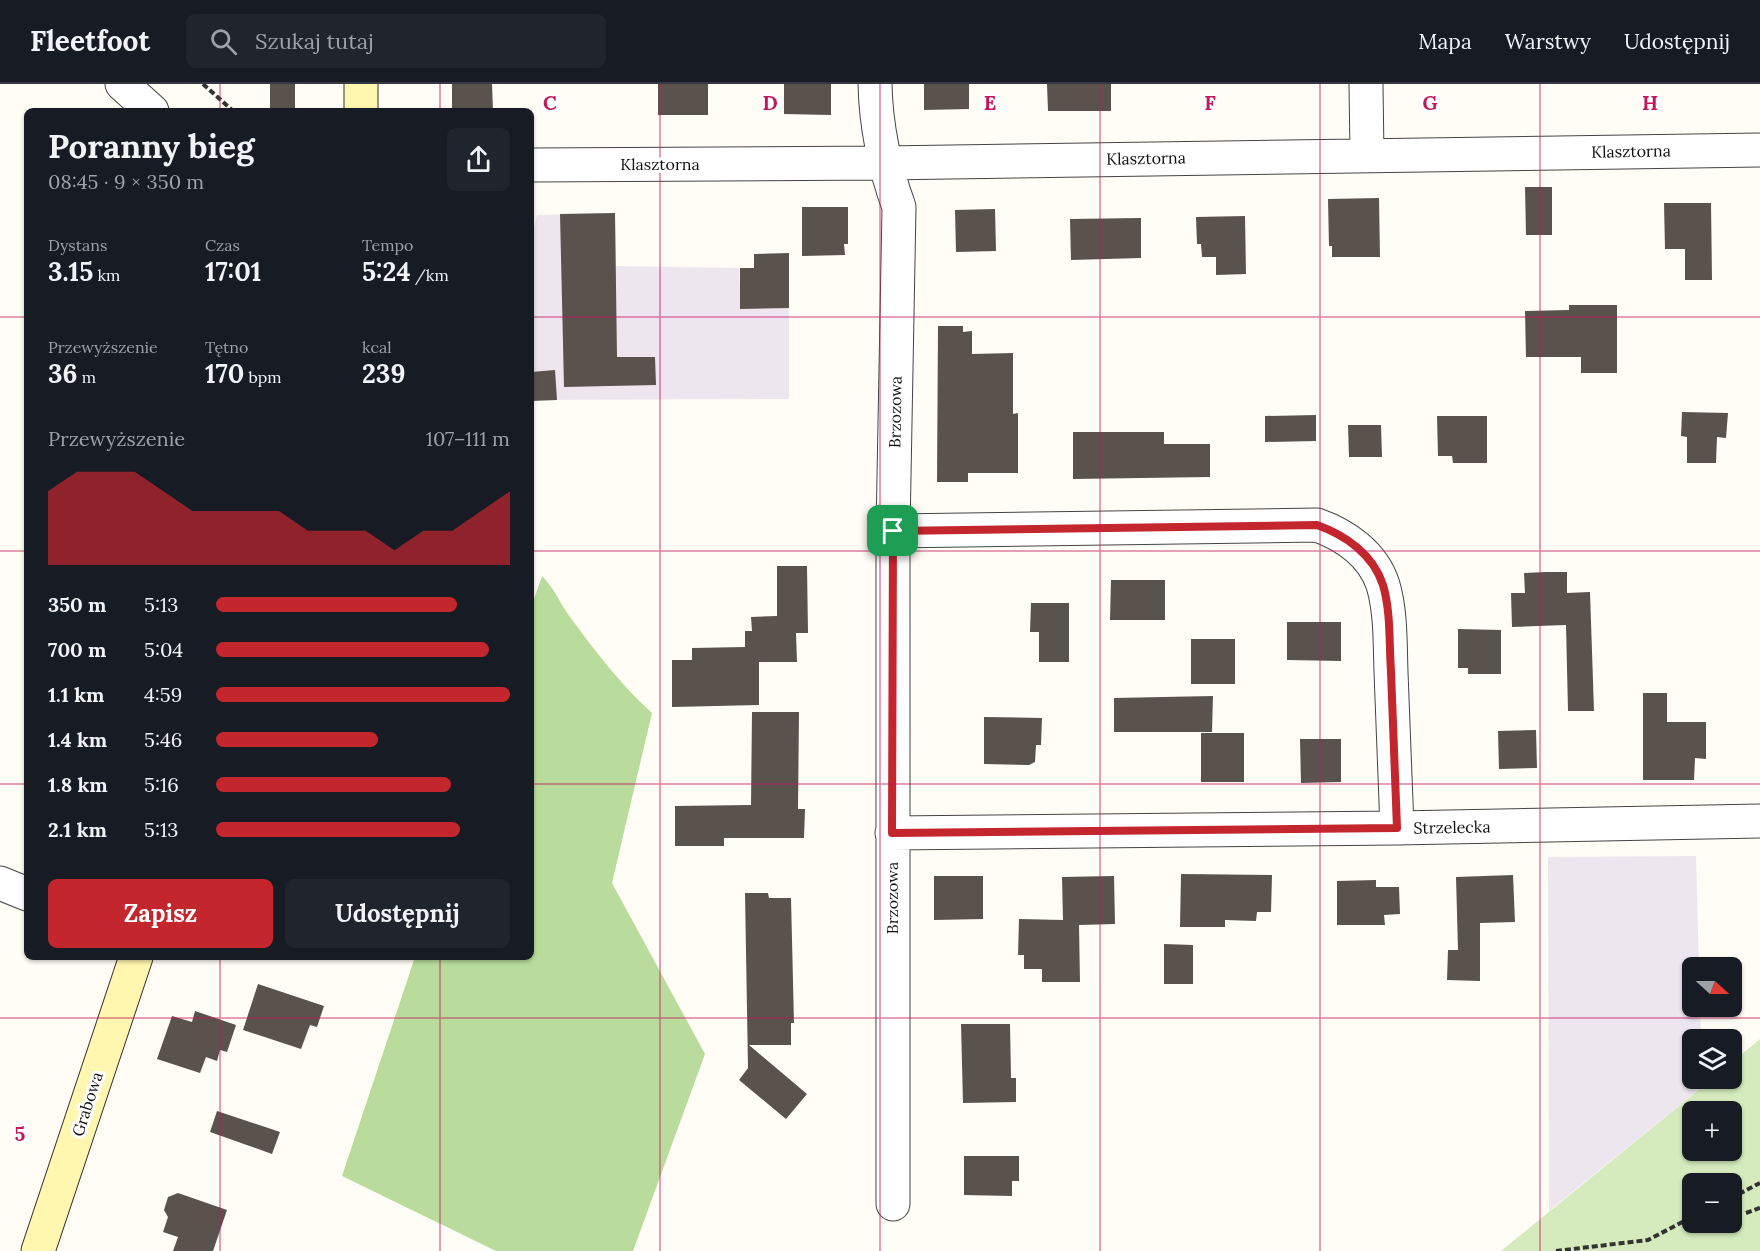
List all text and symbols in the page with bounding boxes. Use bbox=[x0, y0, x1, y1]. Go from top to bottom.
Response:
search box bbox=[186, 14, 606, 68]
text: Fleetfoot bbox=[30, 23, 150, 59]
icon: search bbox=[207, 25, 240, 58]
text: Szukaj tutaj bbox=[255, 27, 374, 55]
text: Mapa bbox=[1418, 28, 1472, 55]
text: Warstwy bbox=[1505, 28, 1591, 55]
text: Udostępnij bbox=[1624, 28, 1730, 55]
text: C bbox=[543, 90, 557, 115]
text: D bbox=[762, 90, 778, 115]
text: E bbox=[984, 90, 996, 115]
text: F bbox=[1204, 90, 1216, 115]
text: G bbox=[1422, 90, 1438, 115]
text: H bbox=[1642, 90, 1658, 115]
text: Poranny bieg bbox=[48, 125, 254, 167]
button: share bbox=[447, 128, 510, 191]
street label: Klasztorna bbox=[1591, 140, 1671, 162]
street label: Klasztorna bbox=[1106, 147, 1186, 169]
street label: Klasztorna bbox=[620, 154, 700, 174]
text: 08:45 · 9 × 350 m bbox=[48, 169, 204, 194]
text: Dystans bbox=[48, 235, 107, 255]
text: Czas bbox=[205, 235, 240, 255]
text: Tempo bbox=[362, 235, 413, 255]
text: 3.15 bbox=[48, 255, 93, 288]
text: 17:01 bbox=[205, 255, 261, 288]
text: 5:24 bbox=[362, 255, 411, 288]
text: km bbox=[93, 265, 120, 285]
text: /km bbox=[411, 265, 449, 285]
text: Przewyższenie bbox=[48, 337, 158, 357]
text: Tętno bbox=[205, 337, 248, 357]
text: kcal bbox=[362, 337, 392, 357]
text: 36 bbox=[48, 357, 78, 390]
text: 170 bbox=[205, 357, 244, 390]
text: 239 bbox=[362, 357, 405, 390]
text: m bbox=[78, 367, 96, 387]
text: bpm bbox=[244, 367, 282, 387]
street label: Brzozowa bbox=[884, 376, 906, 448]
text: Przewyższenie bbox=[48, 426, 185, 451]
text: 107–111 m bbox=[426, 426, 510, 451]
pin bbox=[867, 505, 918, 556]
icon: arrive bbox=[876, 514, 909, 547]
text: 350 m bbox=[48, 592, 106, 617]
text: 5:13 bbox=[144, 592, 178, 617]
text: 700 m bbox=[48, 637, 106, 662]
text: 5:04 bbox=[144, 637, 183, 662]
text: 1.1 km bbox=[48, 682, 104, 707]
text: 4:59 bbox=[144, 682, 182, 707]
text: 1.4 km bbox=[48, 727, 107, 752]
text: 5:46 bbox=[144, 727, 182, 752]
text: 1.8 km bbox=[48, 772, 108, 797]
text: 5:16 bbox=[144, 772, 179, 797]
street label: Strzelecka bbox=[1413, 816, 1491, 838]
text: 2.1 km bbox=[48, 817, 107, 842]
text: 5:13 bbox=[144, 817, 178, 842]
street label: Brzozowa bbox=[882, 862, 902, 934]
button: Zapisz bbox=[48, 879, 273, 948]
button: Udostępnij bbox=[285, 879, 510, 948]
north arrow bbox=[1682, 957, 1742, 1017]
map controls bbox=[1682, 957, 1742, 1233]
button: layers bbox=[1682, 1029, 1742, 1089]
street label: Grabowa bbox=[67, 1069, 107, 1139]
button: + bbox=[1682, 1101, 1742, 1161]
text: 5 bbox=[15, 1121, 26, 1146]
button: − bbox=[1682, 1173, 1742, 1233]

